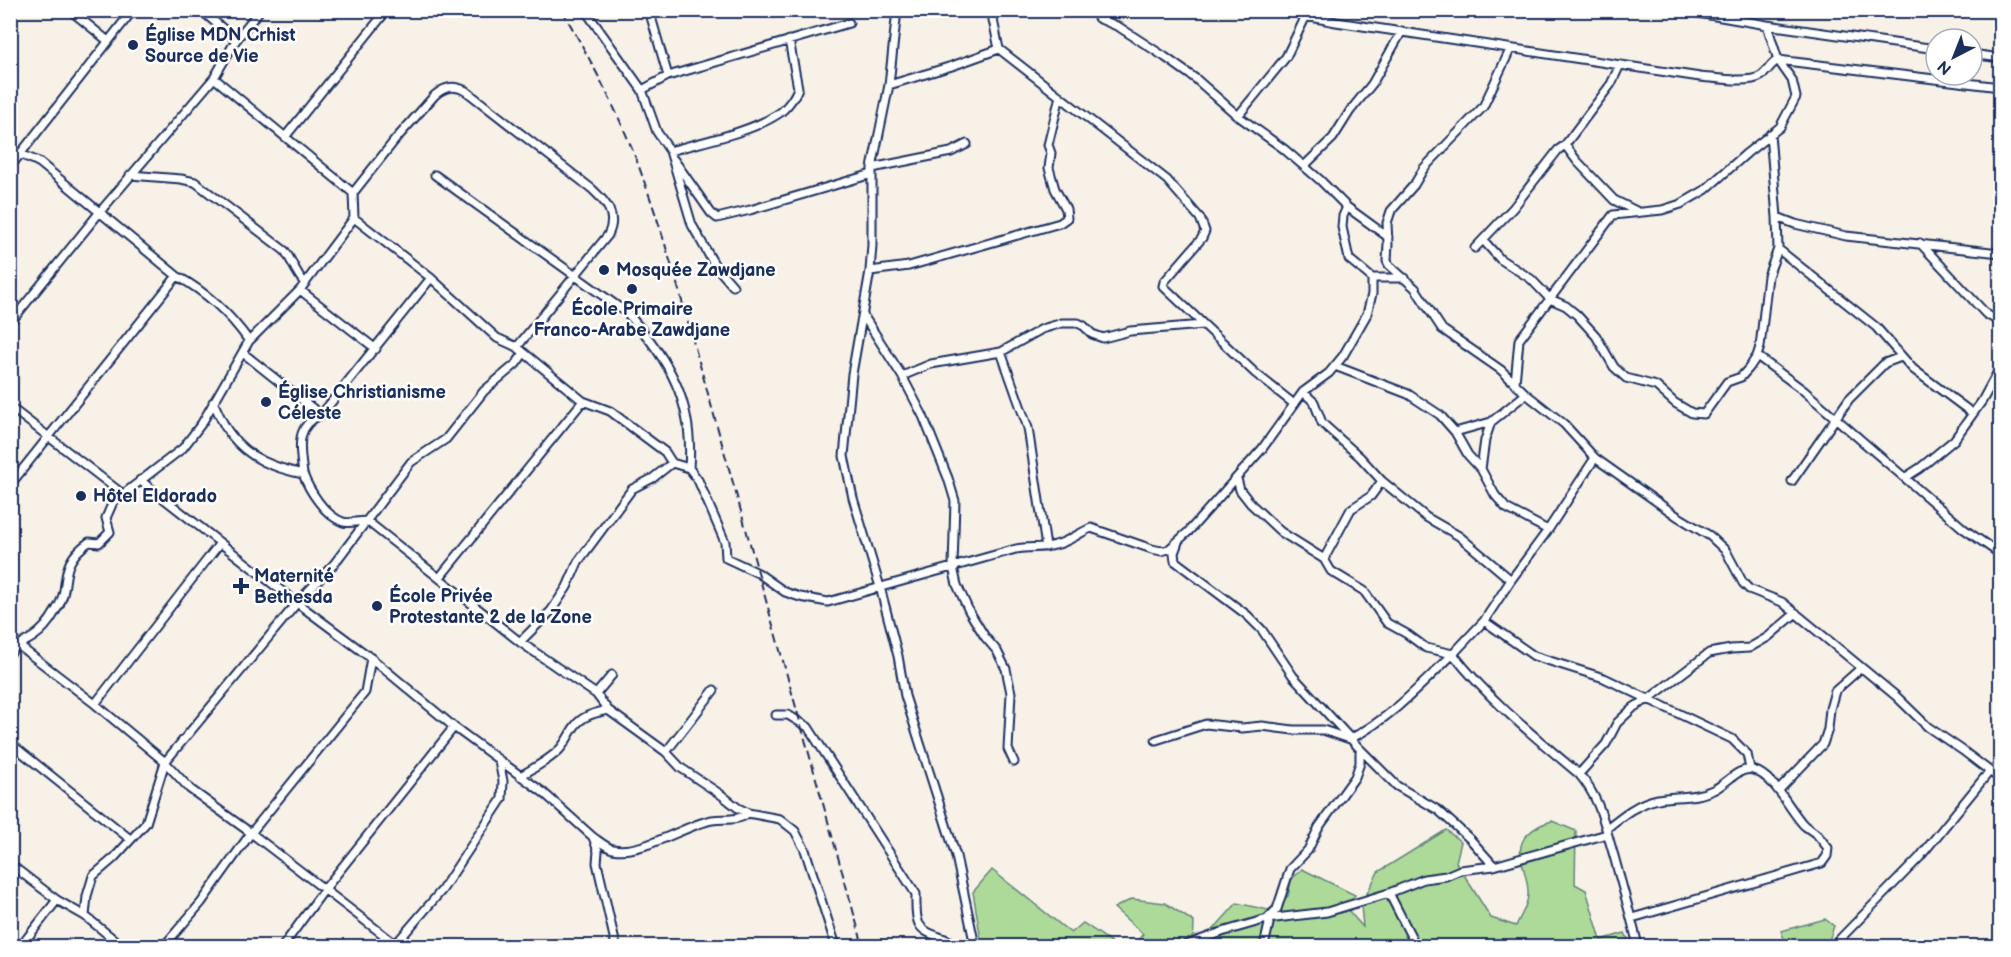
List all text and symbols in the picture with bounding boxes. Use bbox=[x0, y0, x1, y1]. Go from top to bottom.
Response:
place label: Église MDN Crhist Source de Vie bbox=[145, 23, 295, 67]
north arrow bbox=[1924, 27, 1984, 87]
marker: Église MDN Crhist Source de Vie bbox=[126, 38, 140, 52]
text: N bbox=[1934, 56, 1956, 78]
place label: Mosquée Zawdjane bbox=[616, 260, 776, 281]
marker: Mosquée Zawdjane bbox=[597, 263, 611, 277]
marker: École Primaire Franco-Arabe Zawdjane bbox=[625, 282, 639, 296]
place label: École Primaire Franco-Arabe Zawdjane bbox=[534, 297, 730, 341]
place label: Église Christianisme Céleste bbox=[278, 380, 446, 424]
marker: Église Christianisme Céleste bbox=[259, 395, 273, 409]
place label: Hôtel Eldorado bbox=[93, 486, 217, 507]
marker: Hôtel Eldorado bbox=[74, 489, 88, 503]
place label: Maternité Bethesda bbox=[254, 566, 334, 608]
marker: Maternité Bethesda bbox=[232, 577, 250, 595]
place label: École Privée Protestante 2 de la Zone bbox=[389, 584, 592, 628]
marker: École Privée Protestante 2 de la Zone bbox=[370, 599, 384, 613]

